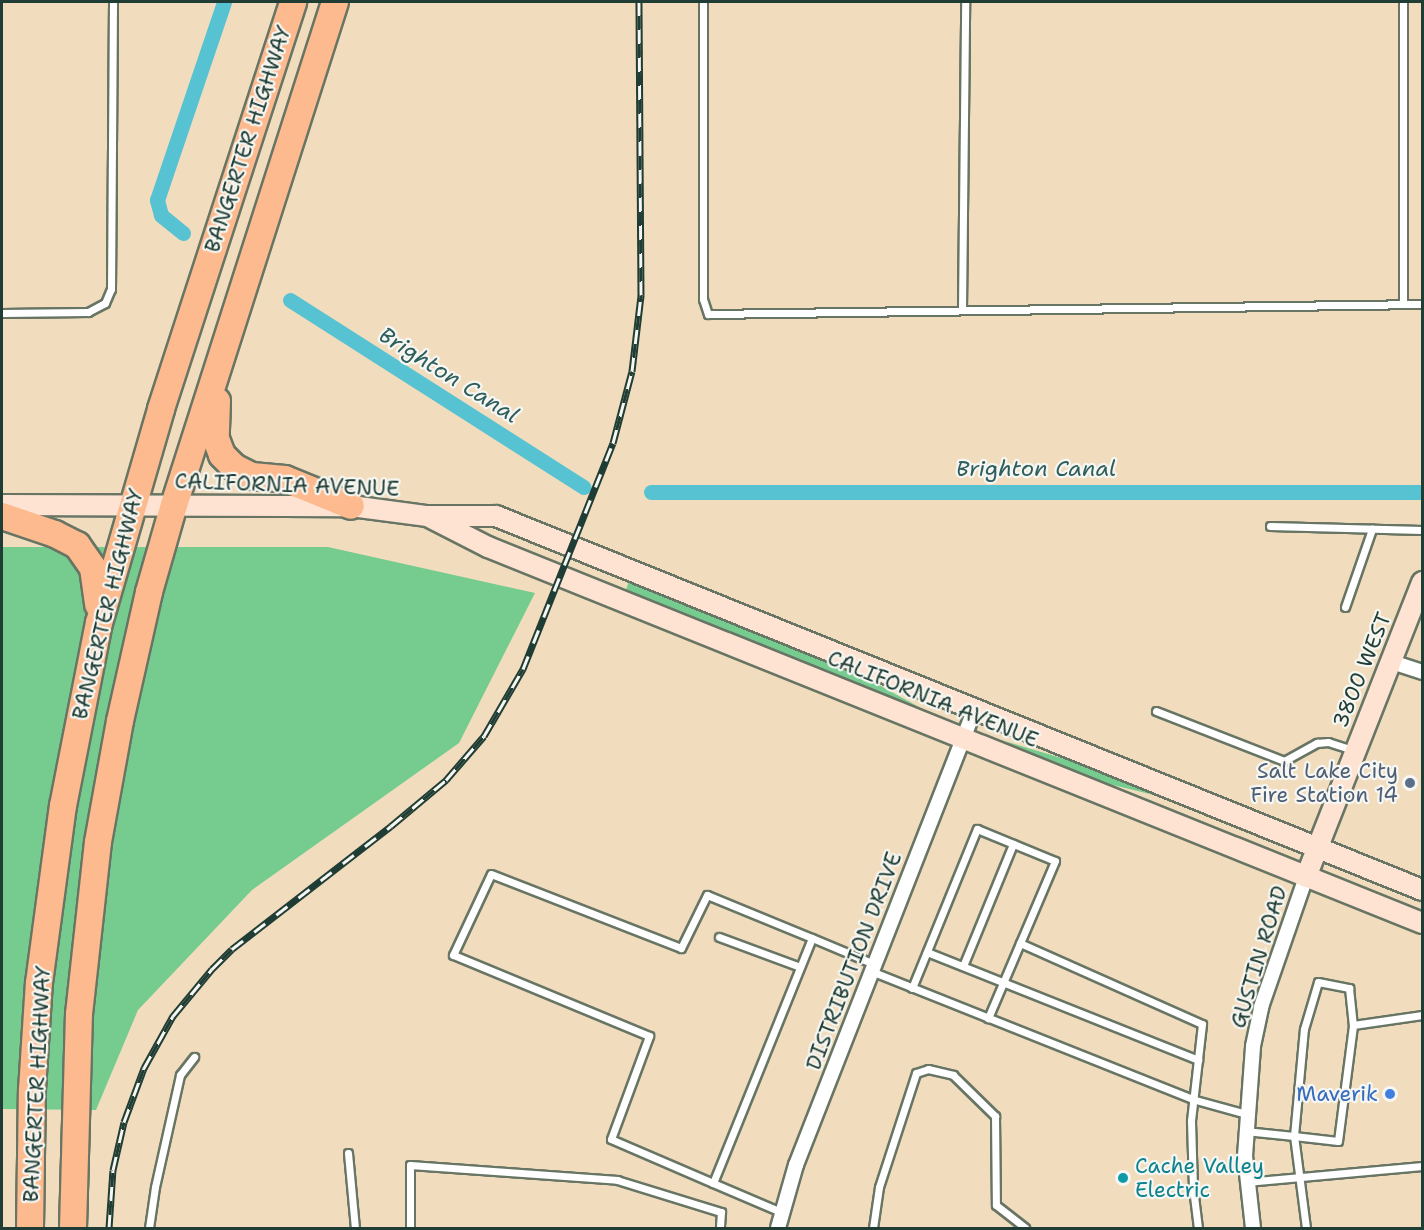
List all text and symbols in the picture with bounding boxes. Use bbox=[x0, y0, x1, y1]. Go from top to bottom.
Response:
street label: BANGERTER HIGHWAY bbox=[199, 22, 297, 256]
water label: Brighton Canal bbox=[374, 321, 524, 429]
water label: Brighton Canal bbox=[956, 456, 1116, 482]
street label: CALIFORNIA AVENUE bbox=[174, 468, 400, 502]
street label: BANGERTER HIGHWAY bbox=[67, 486, 149, 722]
street label: 3800 WEST bbox=[1327, 609, 1397, 731]
street label: CALIFORNIA AVENUE bbox=[824, 645, 1042, 753]
place label: Salt Lake City Fire Station 14 bbox=[1251, 758, 1398, 808]
marker: Salt Lake City Fire Station 14 bbox=[1403, 776, 1417, 790]
street label: DISTRIBUTION DRIVE bbox=[801, 849, 907, 1073]
street label: GUSTIN ROAD bbox=[1225, 883, 1293, 1031]
street label: BANGERTER HIGHWAY bbox=[18, 965, 56, 1203]
place label: Maverik bbox=[1296, 1081, 1378, 1107]
marker: Maverik bbox=[1383, 1087, 1397, 1101]
place label: Cache Valley Electric bbox=[1135, 1153, 1264, 1203]
marker: Cache Valley Electric bbox=[1116, 1171, 1130, 1185]

